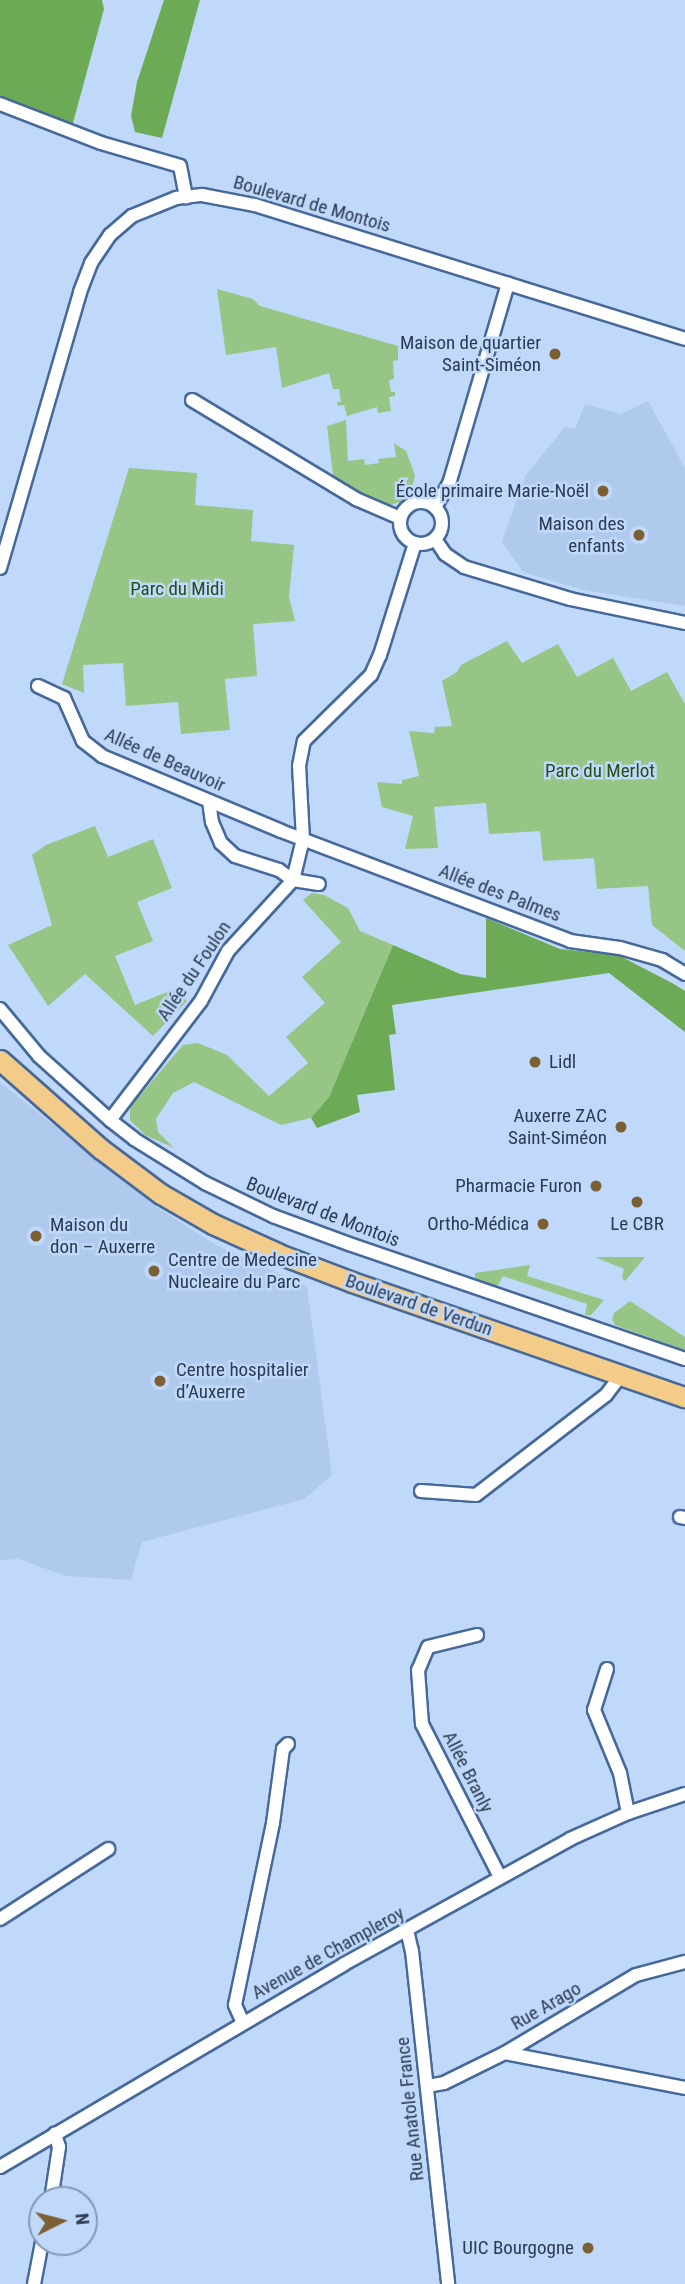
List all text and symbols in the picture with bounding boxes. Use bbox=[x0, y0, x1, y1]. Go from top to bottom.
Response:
street label: Boulevard de Montois bbox=[231, 171, 393, 237]
place label: Maison de quartier Saint-Siméon bbox=[400, 332, 541, 376]
marker: Maison de quartier Saint-Siméon bbox=[547, 346, 563, 362]
place label: École primaire Marie-Noël bbox=[396, 480, 589, 502]
marker: École primaire Marie-Noël bbox=[595, 483, 611, 499]
place label: Maison des enfants bbox=[538, 513, 625, 557]
marker: Maison des enfants bbox=[631, 527, 647, 543]
park label: Parc du Midi bbox=[130, 578, 224, 600]
street label: Allée de Beauvoir bbox=[101, 723, 229, 797]
park label: Parc du Merlot bbox=[545, 760, 655, 782]
street label: Allée des Palmes bbox=[436, 859, 564, 927]
street label: Allée du Foulon bbox=[152, 917, 236, 1025]
place label: Lidl bbox=[549, 1051, 576, 1073]
marker: Lidl bbox=[527, 1054, 543, 1070]
place label: Auxerre ZAC Saint-Siméon bbox=[508, 1105, 607, 1149]
marker: Auxerre ZAC Saint-Siméon bbox=[613, 1119, 629, 1135]
street label: Boulevard de Montois bbox=[243, 1172, 403, 1252]
place label: Pharmacie Furon bbox=[455, 1175, 582, 1197]
marker: Pharmacie Furon bbox=[588, 1178, 604, 1194]
marker: Le CBR bbox=[629, 1194, 645, 1210]
place label: Ortho-Médica bbox=[427, 1213, 529, 1235]
place label: Le CBR bbox=[610, 1213, 664, 1235]
place label: Maison du don – Auxerre bbox=[50, 1214, 155, 1258]
marker: Ortho-Médica bbox=[535, 1216, 551, 1232]
marker: Maison du don – Auxerre bbox=[28, 1228, 44, 1244]
place label: Centre de Medecine Nucleaire du Parc bbox=[168, 1249, 317, 1293]
marker: Centre de Medecine Nucleaire du Parc bbox=[146, 1263, 162, 1279]
street label: Boulevard de Verdun bbox=[342, 1269, 496, 1341]
place label: Centre hospitalier d’Auxerre bbox=[176, 1359, 309, 1403]
marker: Centre hospitalier d’Auxerre bbox=[150, 1371, 170, 1391]
street label: Allée Branly bbox=[438, 1728, 498, 1816]
street label: Avenue de Champleroy bbox=[248, 1902, 408, 2004]
street label: Rue Arago bbox=[507, 1977, 585, 2035]
street label: Rue Anatole France bbox=[391, 2036, 429, 2182]
north arrow bbox=[28, 2186, 98, 2256]
text: N bbox=[70, 2212, 94, 2226]
place label: UIC Bourgogne bbox=[462, 2237, 574, 2259]
marker: UIC Bourgogne bbox=[580, 2240, 596, 2256]

